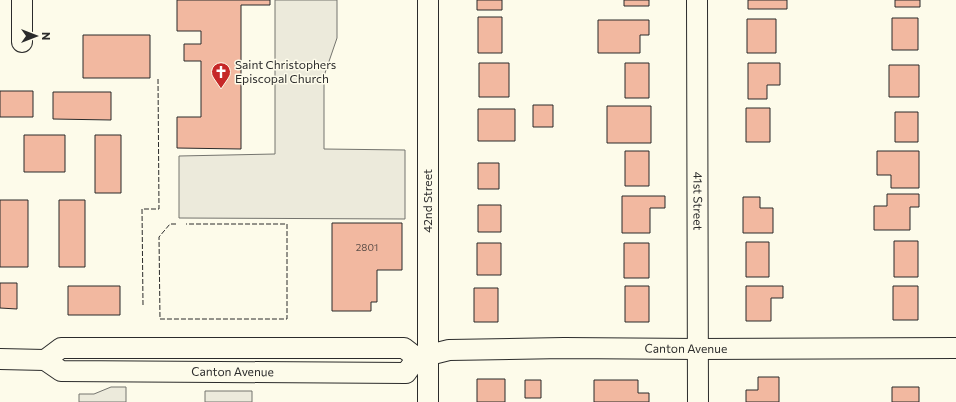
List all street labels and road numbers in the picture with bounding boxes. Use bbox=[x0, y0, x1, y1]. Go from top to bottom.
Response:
street label: 42nd Street bbox=[420, 169, 434, 233]
street label: 41st Street bbox=[691, 172, 706, 230]
street label: Canton Avenue bbox=[645, 341, 727, 355]
street label: Canton Avenue bbox=[191, 364, 274, 378]

